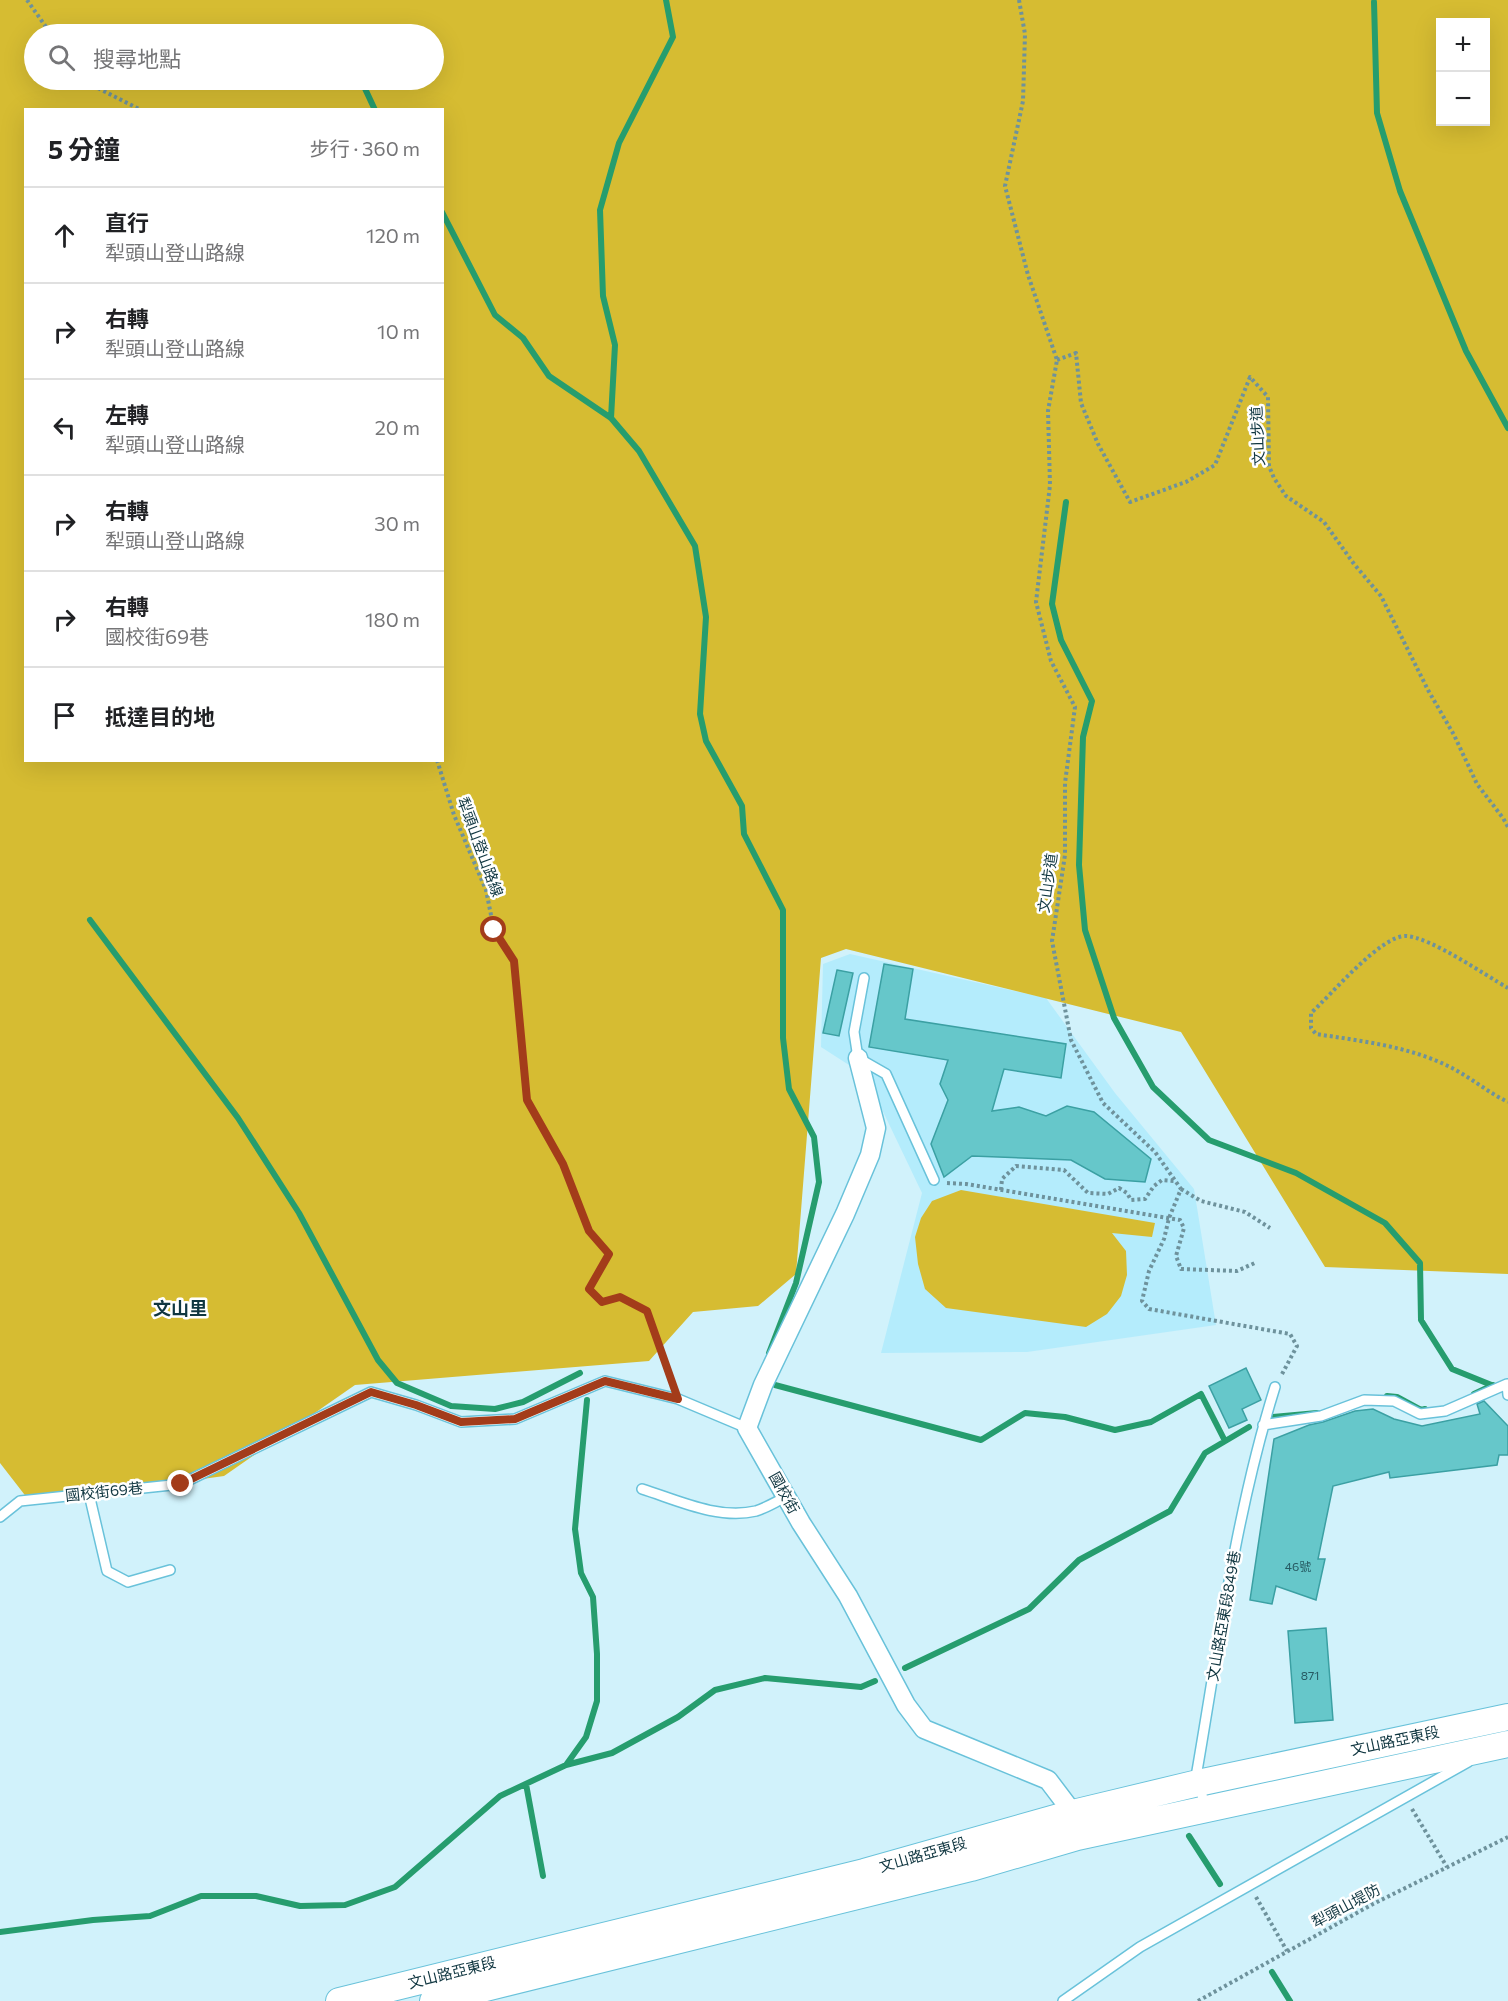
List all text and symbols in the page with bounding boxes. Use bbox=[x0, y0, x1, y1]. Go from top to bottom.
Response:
map controls bbox=[1436, 18, 1490, 126]
button: + bbox=[1436, 18, 1490, 72]
search box bbox=[24, 24, 444, 90]
icon: search bbox=[45, 41, 78, 74]
text: 搜尋地點 bbox=[93, 45, 181, 72]
button: − bbox=[1436, 72, 1490, 126]
text: 5 分鐘 bbox=[48, 133, 120, 164]
text: 步行 · 360 m bbox=[310, 136, 420, 160]
text: 直行 bbox=[105, 209, 149, 236]
icon: ahead bbox=[48, 219, 81, 252]
text: 120 m bbox=[366, 223, 420, 247]
text: 犁頭山登山路線 bbox=[105, 240, 245, 264]
text: 右轉 bbox=[105, 305, 149, 332]
icon: right bbox=[48, 315, 81, 348]
text: 10 m bbox=[377, 319, 420, 343]
text: 犁頭山登山路線 bbox=[105, 336, 245, 360]
text: 左轉 bbox=[105, 401, 149, 428]
street label: 文山步道 bbox=[1246, 406, 1268, 466]
icon: left bbox=[48, 411, 81, 444]
text: 20 m bbox=[375, 415, 420, 439]
text: 犁頭山登山路線 bbox=[105, 432, 245, 456]
text: 右轉 bbox=[105, 497, 149, 524]
icon: right bbox=[48, 507, 81, 540]
text: 30 m bbox=[374, 511, 420, 535]
text: 犁頭山登山路線 bbox=[105, 528, 245, 552]
text: 右轉 bbox=[105, 593, 149, 620]
icon: right bbox=[48, 603, 81, 636]
text: 180 m bbox=[365, 607, 420, 631]
text: 國校街69巷 bbox=[105, 624, 209, 648]
icon: arrive bbox=[48, 699, 81, 732]
text: 抵達目的地 bbox=[105, 703, 215, 730]
street label: 犁頭山登山路線 bbox=[455, 794, 507, 899]
street label: 文山步道 bbox=[1034, 852, 1060, 914]
route start bbox=[480, 916, 506, 942]
district label: 文山里 bbox=[153, 1297, 207, 1319]
street label: 國校街 bbox=[766, 1468, 804, 1517]
route end bbox=[167, 1470, 193, 1496]
street label: 國校街69巷 bbox=[64, 1478, 144, 1504]
street label: 文山路亞東段849巷 bbox=[1203, 1549, 1243, 1682]
house number: 46號 bbox=[1285, 1559, 1311, 1573]
house number: 871 bbox=[1301, 1668, 1319, 1682]
street label: 文山路亞東段 bbox=[1349, 1722, 1441, 1758]
street label: 文山路亞東段 bbox=[877, 1833, 968, 1875]
street label: 犁頭山堤防 bbox=[1308, 1880, 1383, 1931]
street label: 文山路亞東段 bbox=[406, 1952, 498, 1992]

